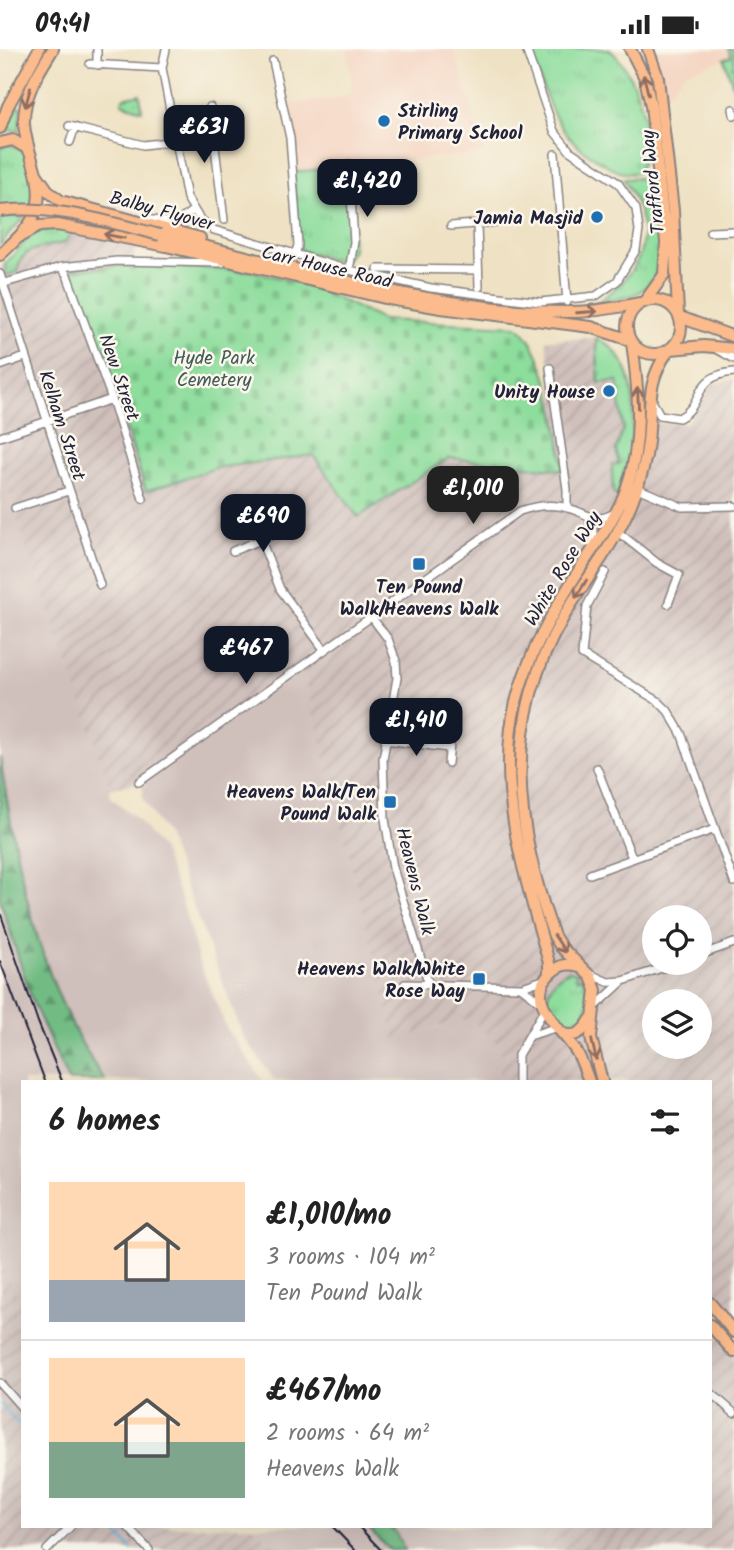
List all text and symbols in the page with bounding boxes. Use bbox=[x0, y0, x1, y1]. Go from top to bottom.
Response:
text: 09:41 bbox=[35, 4, 90, 46]
one-way arrow bbox=[639, 74, 652, 97]
one-way arrow bbox=[21, 86, 34, 108]
place label: Stirling Primary School bbox=[398, 97, 523, 149]
pin: £631 bbox=[163, 106, 245, 165]
text: £631 bbox=[180, 110, 228, 146]
marker: Stirling Primary School bbox=[376, 113, 392, 129]
street label: Trafford Way bbox=[634, 127, 674, 235]
pin: £1,420 bbox=[310, 159, 424, 219]
text: £1,420 bbox=[333, 164, 401, 200]
street label: Balby Flyover bbox=[106, 184, 219, 241]
place label: Jamia Masjid bbox=[474, 204, 584, 234]
marker: Jamia Masjid bbox=[589, 209, 605, 225]
one-way arrow bbox=[103, 228, 126, 242]
street label: Carr House Road bbox=[258, 238, 395, 298]
one-way arrow bbox=[575, 305, 598, 318]
street label: New Street bbox=[89, 330, 147, 426]
park label: Hyde Park Cemetery bbox=[173, 344, 255, 396]
street label: Kelham Street bbox=[29, 367, 93, 485]
place label: Unity House bbox=[494, 378, 595, 408]
marker: Unity House bbox=[601, 383, 617, 399]
one-way arrow bbox=[631, 386, 644, 409]
pin: £1,010 bbox=[416, 467, 530, 526]
text: £1,010 bbox=[443, 471, 503, 507]
pin: £690 bbox=[222, 495, 304, 554]
text: £690 bbox=[237, 499, 289, 535]
street label: White Rose Way bbox=[517, 505, 611, 632]
marker: Ten Pound Walk/Heavens Walk bbox=[411, 556, 427, 572]
place label: Ten Pound Walk/Heavens Walk bbox=[340, 573, 499, 625]
one-way arrow bbox=[573, 579, 588, 598]
pin: £467 bbox=[205, 627, 287, 686]
text: £467 bbox=[220, 631, 272, 667]
pin: £1,410 bbox=[359, 699, 473, 758]
text: £1,410 bbox=[385, 703, 447, 739]
place label: Heavens Walk/Ten Pound Walk bbox=[226, 778, 377, 830]
marker: Heavens Walk/Ten Pound Walk bbox=[382, 794, 398, 810]
street label: Heavens Walk bbox=[386, 825, 442, 939]
map controls bbox=[642, 905, 712, 1059]
button: locate bbox=[642, 905, 712, 975]
one-way arrow bbox=[553, 933, 567, 953]
place label: Heavens Walk/White Rose Way bbox=[297, 955, 465, 1007]
marker: Heavens Walk/White Rose Way bbox=[471, 971, 487, 987]
button: layers bbox=[642, 989, 712, 1059]
one-way arrow bbox=[587, 1038, 601, 1061]
text: 6 homes bbox=[49, 1098, 161, 1146]
icon: filters bbox=[646, 1103, 684, 1141]
text: £1,010/mo bbox=[266, 1192, 391, 1240]
icon: home bbox=[105, 1210, 189, 1294]
text: 3 rooms · 104 m² bbox=[266, 1240, 435, 1276]
text: Ten Pound Walk bbox=[266, 1276, 422, 1312]
text: £467/mo bbox=[266, 1368, 381, 1416]
icon: home bbox=[105, 1386, 189, 1470]
text: 2 rooms · 64 m² bbox=[266, 1416, 429, 1452]
text: Heavens Walk bbox=[266, 1452, 399, 1488]

